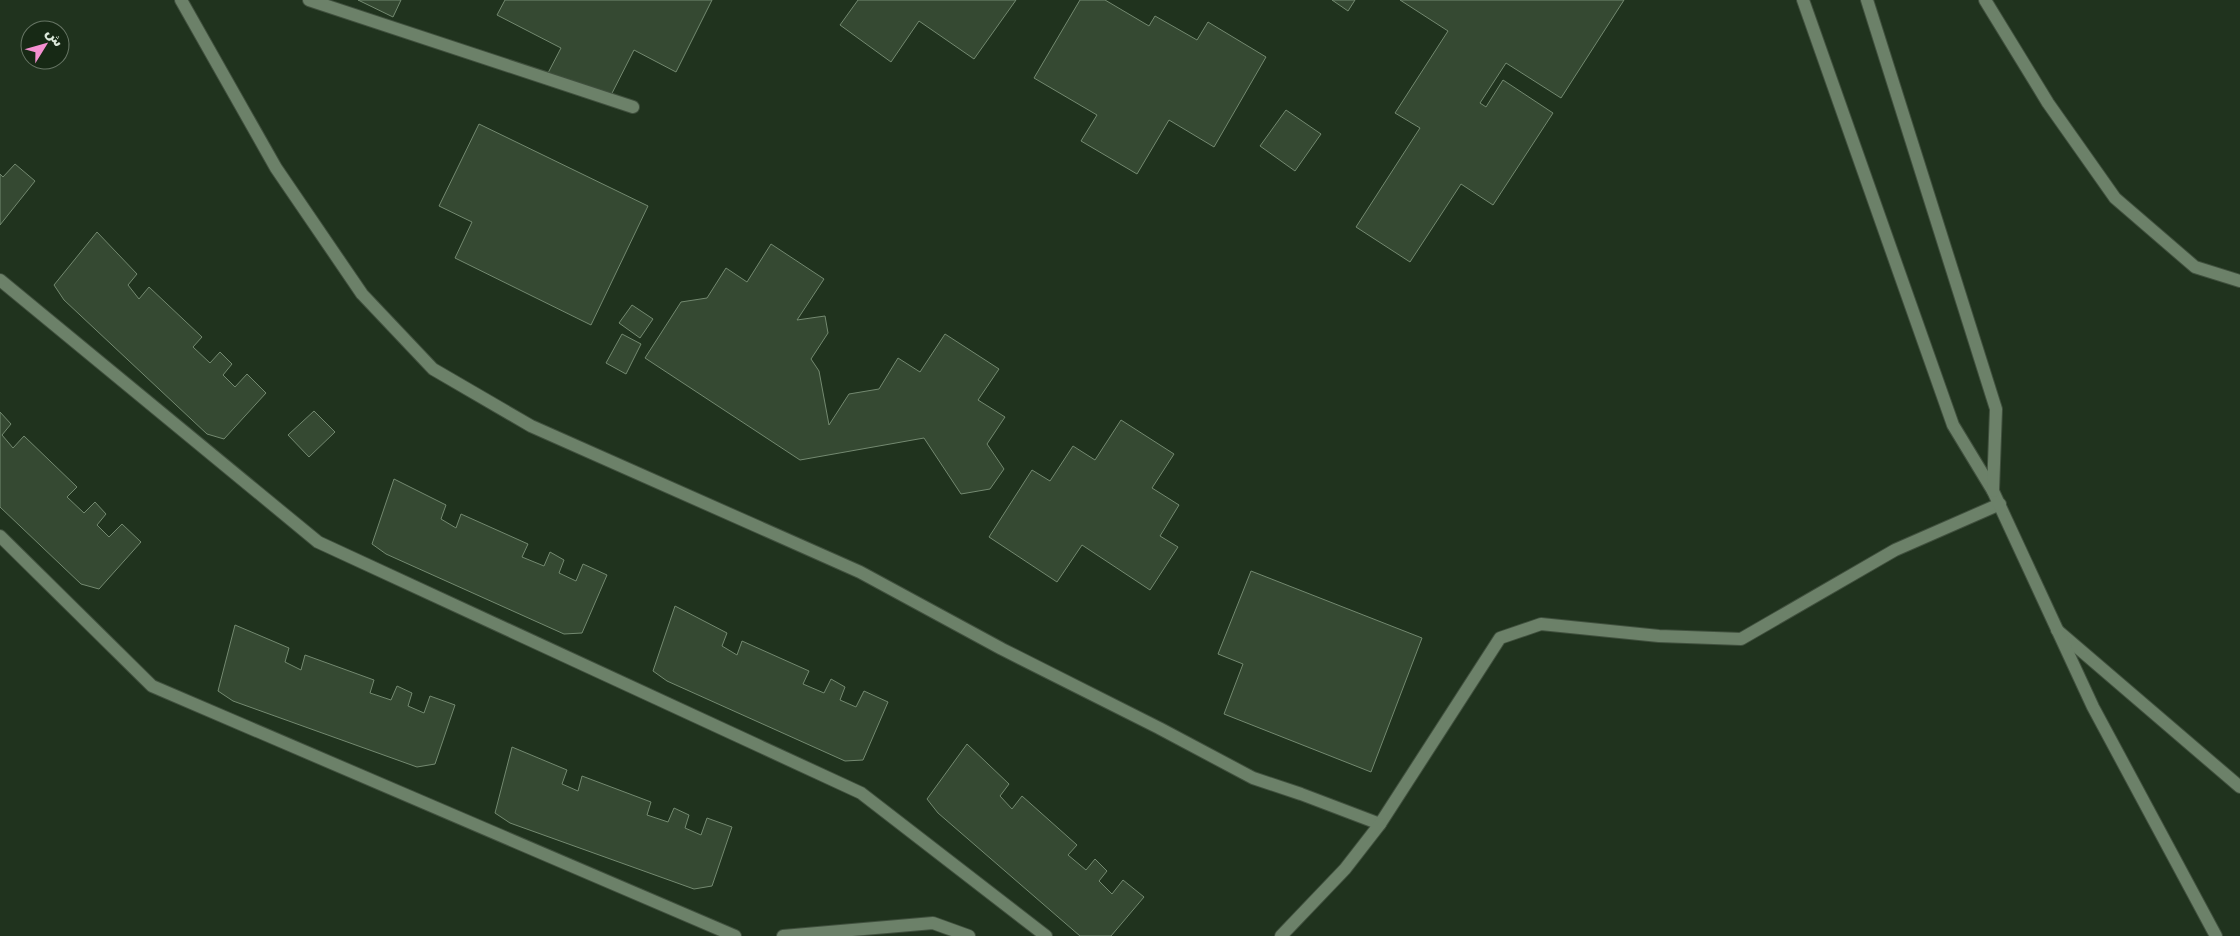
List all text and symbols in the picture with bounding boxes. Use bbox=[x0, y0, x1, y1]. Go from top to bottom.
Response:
north arrow bbox=[20, 20, 70, 70]
text: ش bbox=[43, 25, 68, 50]

